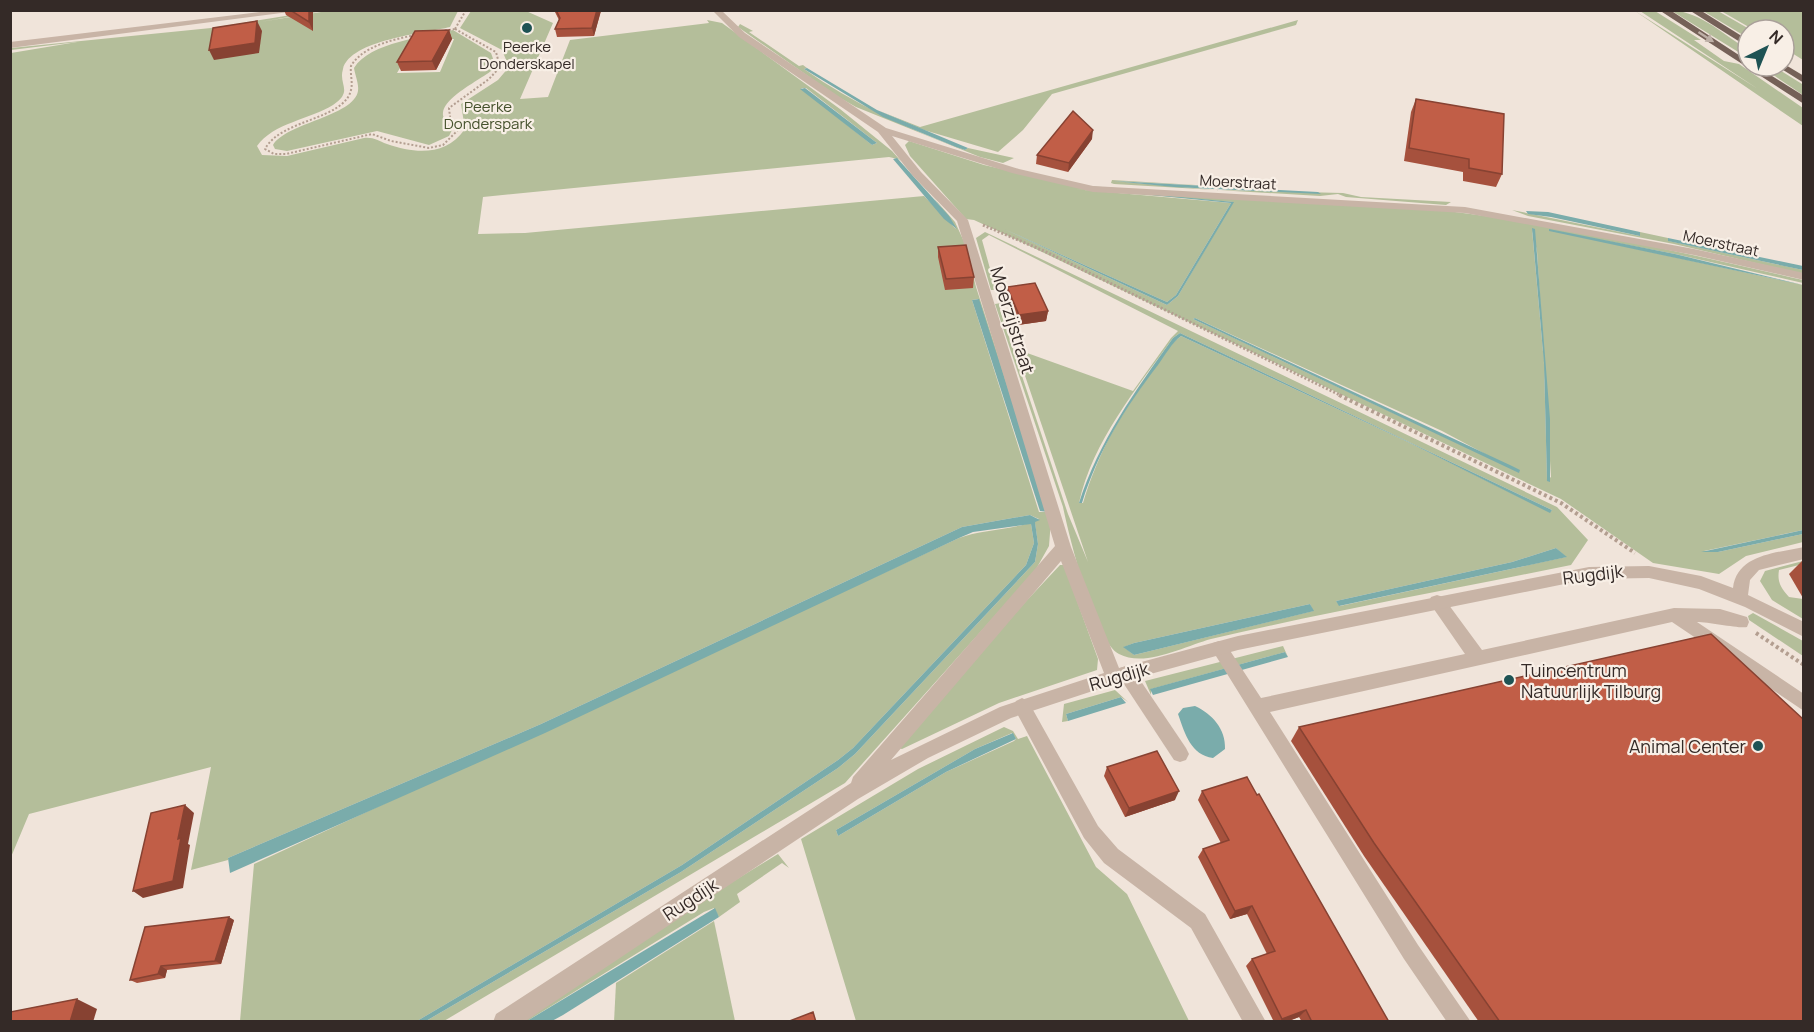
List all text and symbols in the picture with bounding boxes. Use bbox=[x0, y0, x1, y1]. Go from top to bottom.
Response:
north arrow bbox=[1736, 18, 1796, 78]
marker: Peerke Donderskapel bbox=[520, 21, 534, 35]
text: N bbox=[1765, 25, 1788, 49]
one-way arrow bbox=[1697, 31, 1713, 43]
place label: Peerke Donderskapel bbox=[479, 36, 575, 74]
park label: Peerke Donderspark bbox=[444, 96, 533, 134]
street label: Moerstraat bbox=[1199, 169, 1277, 195]
street label: Moerstraat bbox=[1681, 225, 1761, 261]
street label: Moerzijstraat bbox=[985, 263, 1041, 377]
street label: Rugdijk bbox=[1561, 558, 1626, 590]
street label: Rugdijk bbox=[1086, 656, 1153, 696]
place label: Tuincentrum Natuurlijk Tilburg bbox=[1521, 658, 1661, 703]
marker: Tuincentrum Natuurlijk Tilburg bbox=[1502, 673, 1516, 687]
place label: Animal Center bbox=[1629, 734, 1747, 758]
marker: Animal Center bbox=[1751, 739, 1765, 753]
street label: Rugdijk bbox=[658, 872, 723, 926]

